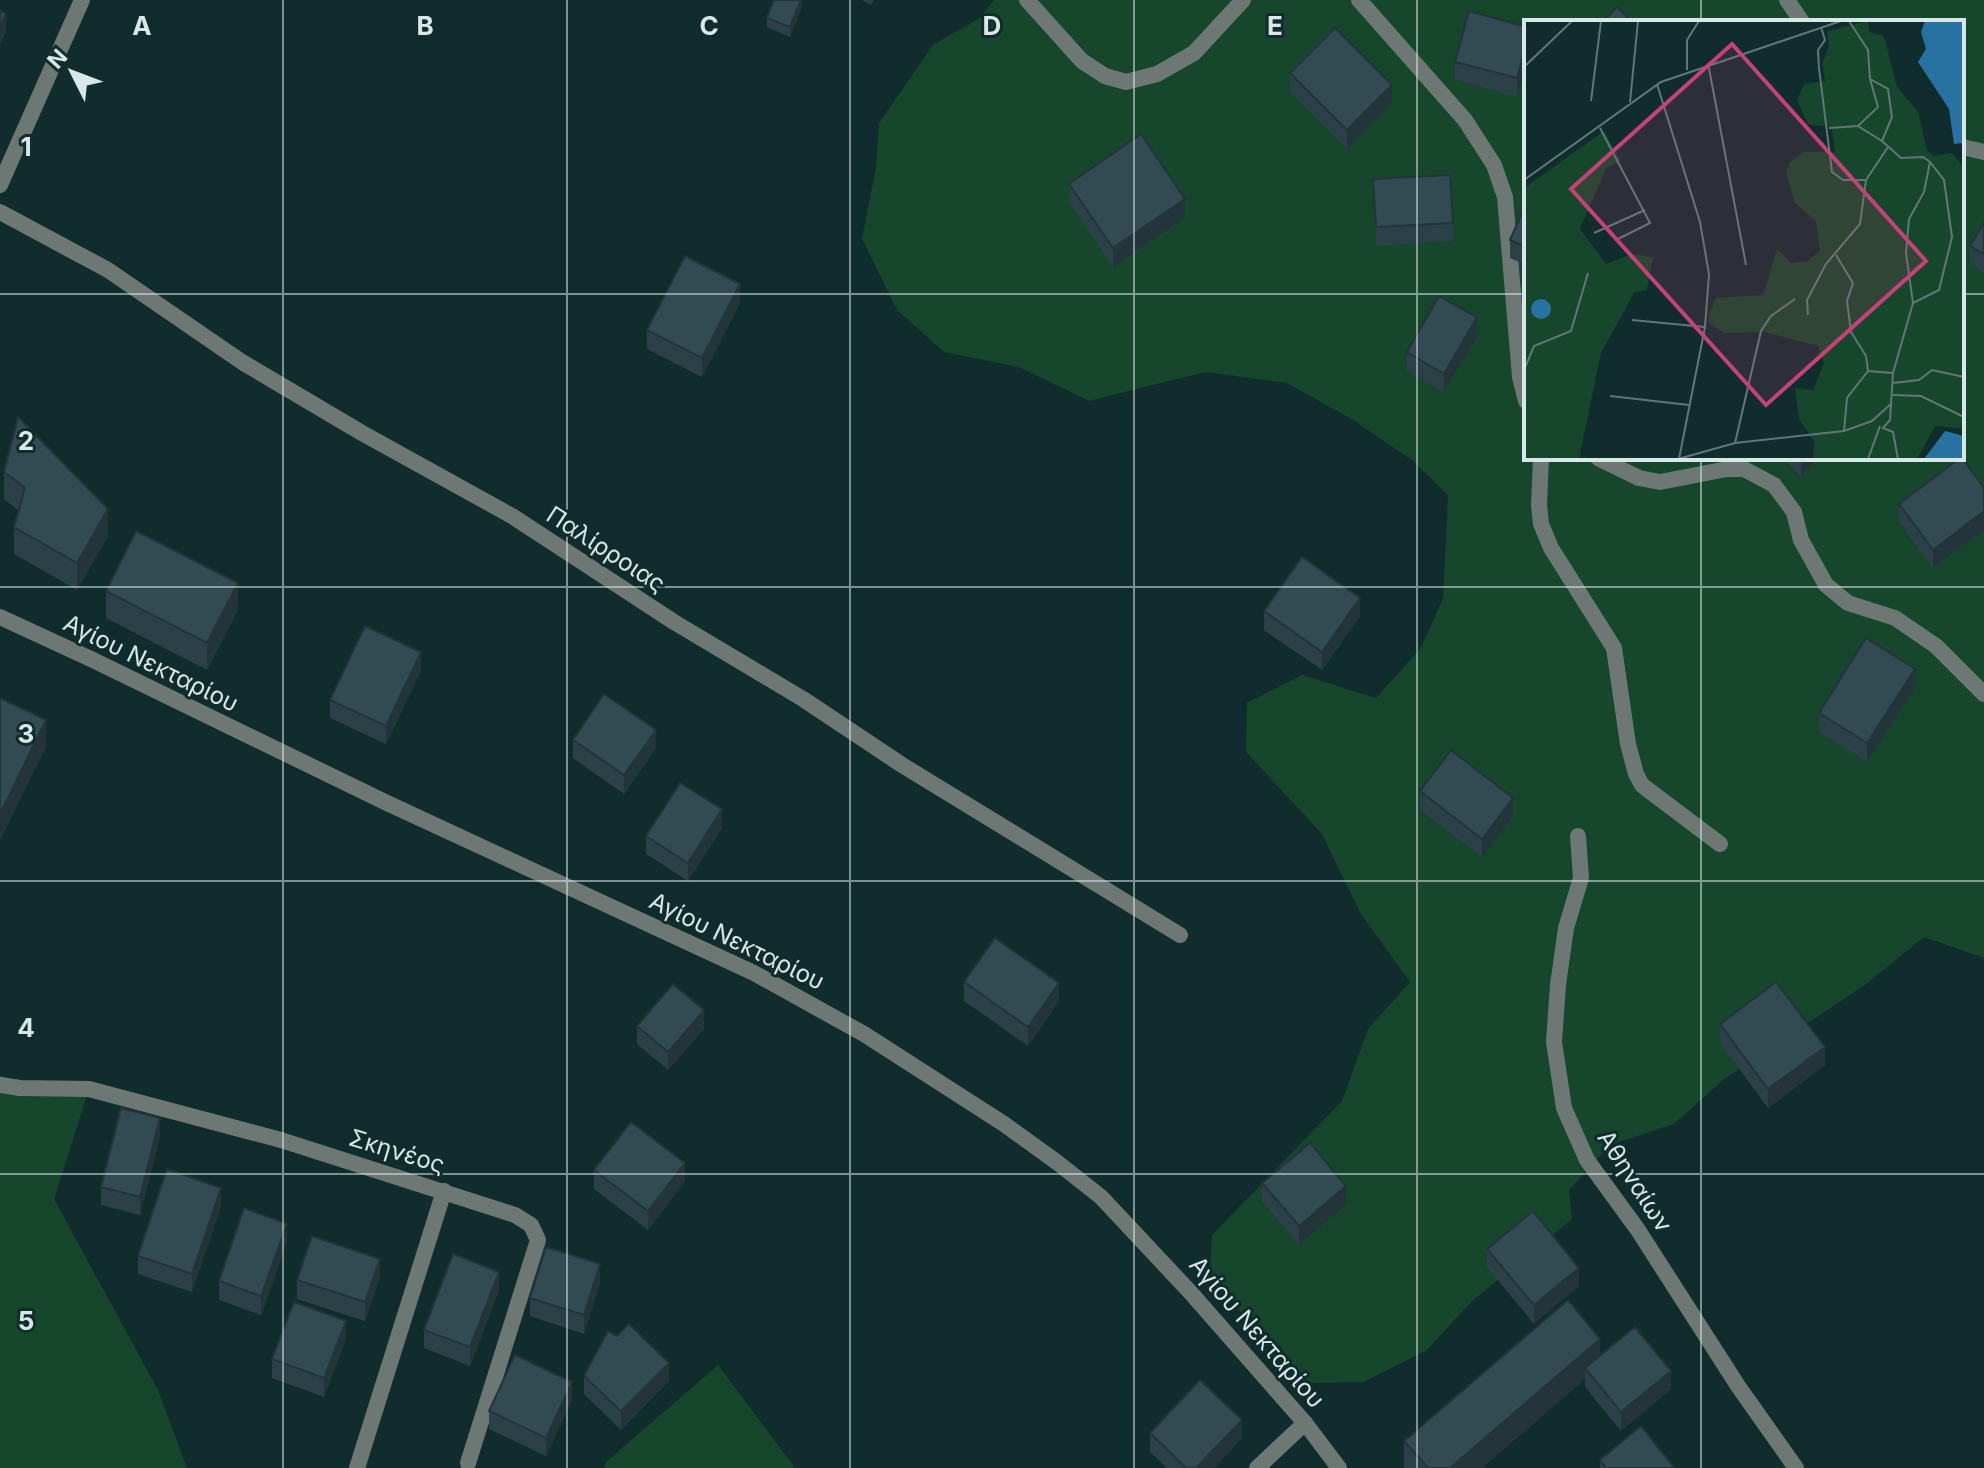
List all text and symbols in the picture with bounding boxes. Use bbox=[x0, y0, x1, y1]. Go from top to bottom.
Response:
text: A bbox=[132, 10, 152, 41]
text: B bbox=[416, 10, 434, 41]
text: C bbox=[699, 10, 719, 41]
text: D bbox=[983, 10, 1001, 41]
text: E bbox=[1267, 10, 1283, 41]
inset map bbox=[1524, 20, 1964, 460]
north arrow bbox=[32, 32, 112, 112]
text: N bbox=[42, 44, 72, 74]
text: 1 bbox=[20, 131, 32, 162]
text: 2 bbox=[18, 425, 34, 456]
street label: Παλίρροιας bbox=[541, 500, 671, 598]
street label: Αγίου Νεκταρίου bbox=[59, 608, 243, 718]
text: 3 bbox=[18, 718, 34, 749]
street label: Αγίου Νεκταρίου bbox=[645, 886, 829, 996]
text: 4 bbox=[17, 1012, 35, 1043]
street label: Σκηνέος bbox=[346, 1123, 448, 1179]
street label: Αθηναίων bbox=[1591, 1125, 1679, 1237]
street label: Αγίου Νεκταρίου bbox=[1183, 1250, 1331, 1414]
text: 5 bbox=[18, 1305, 34, 1336]

